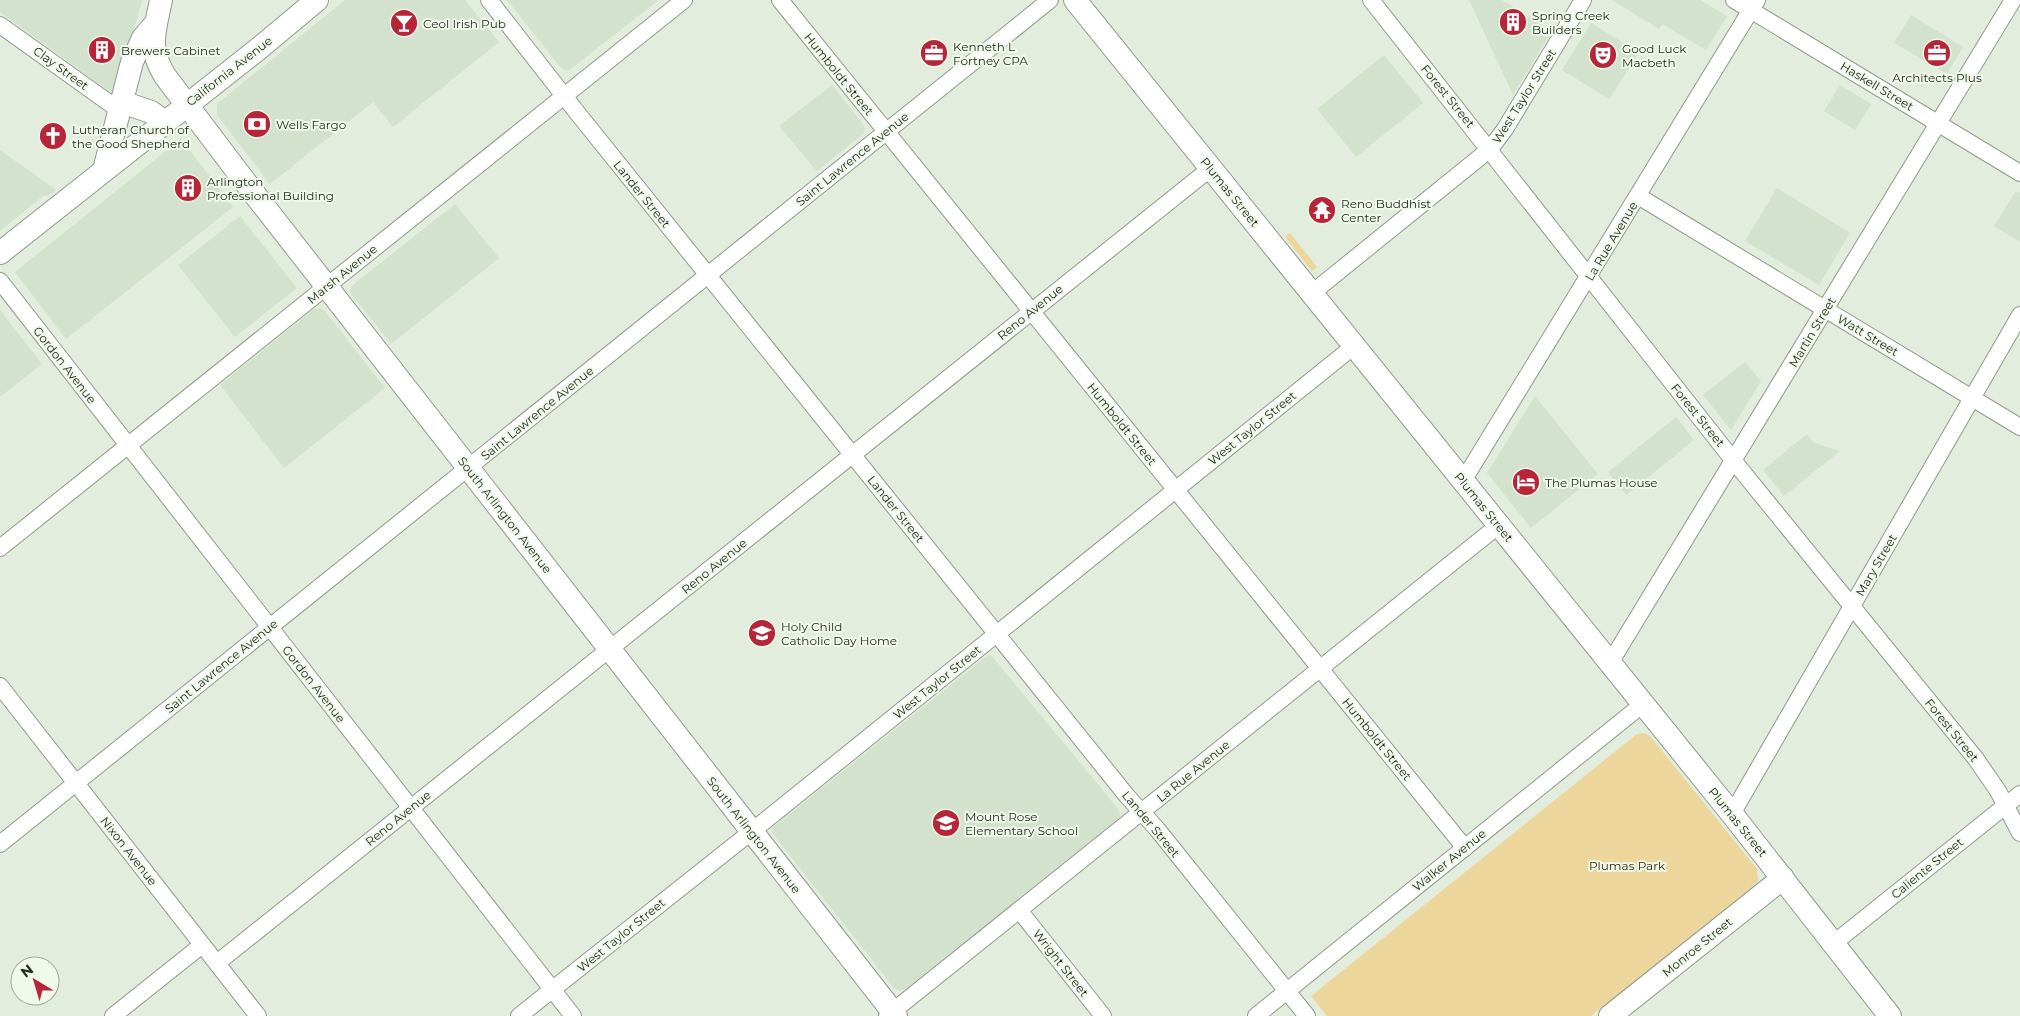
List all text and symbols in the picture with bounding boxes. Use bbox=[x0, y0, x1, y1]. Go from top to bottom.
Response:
building icon: Spring Creek Builders bbox=[1498, 7, 1528, 37]
bar icon: Ceol Irish Pub bbox=[389, 8, 419, 38]
place label: Spring Creek Builders bbox=[1532, 8, 1611, 37]
place label: Ceol Irish Pub bbox=[423, 16, 506, 31]
street label: Humboldt Street bbox=[801, 30, 877, 118]
street label: California Avenue bbox=[183, 33, 275, 109]
building icon: Brewers Cabinet bbox=[87, 35, 117, 65]
office icon: Kenneth L Fortney CPA bbox=[919, 38, 949, 68]
office icon: Architects Plus bbox=[1922, 38, 1952, 68]
place label: Kenneth L Fortney CPA bbox=[953, 39, 1028, 68]
theatre icon: Good Luck Macbeth bbox=[1588, 40, 1618, 70]
place label: Good Luck Macbeth bbox=[1622, 41, 1687, 70]
street label: Clay Street bbox=[30, 43, 92, 93]
place label: Brewers Cabinet bbox=[121, 43, 220, 58]
street label: West Taylor Street bbox=[1489, 46, 1559, 146]
street label: Haskell Street bbox=[1838, 58, 1916, 114]
street label: Forest Street bbox=[1418, 61, 1478, 131]
place label: Architects Plus bbox=[1892, 70, 1982, 85]
bank icon: Wells Fargo bbox=[242, 109, 272, 139]
street label: Saint Lawrence Avenue bbox=[793, 109, 911, 209]
place label: Wells Fargo bbox=[276, 117, 346, 132]
church icon: Lutheran Church of the Good Shepherd bbox=[38, 121, 68, 151]
place label: Lutheran Church of the Good Shepherd bbox=[72, 122, 190, 151]
street label: Plumas Street bbox=[1197, 154, 1263, 230]
street label: Lander Street bbox=[610, 157, 674, 231]
building icon: Arlington Professional Building bbox=[173, 173, 203, 203]
place label: Arlington Professional Building bbox=[207, 174, 334, 203]
temple icon: Reno Buddhist Center bbox=[1307, 195, 1337, 225]
place label: Reno Buddhist Center bbox=[1341, 196, 1431, 225]
street label: La Rue Avenue bbox=[1581, 199, 1641, 283]
street label: Marsh Avenue bbox=[304, 241, 380, 307]
street label: Reno Avenue bbox=[994, 281, 1066, 343]
street label: Martin Street bbox=[1785, 294, 1839, 370]
street label: Watt Street bbox=[1835, 311, 1901, 359]
street label: Gordon Avenue bbox=[30, 323, 100, 407]
street label: Saint Lawrence Avenue bbox=[478, 363, 596, 463]
street label: Humboldt Street bbox=[1084, 380, 1160, 468]
street label: Forest Street bbox=[1668, 380, 1728, 450]
street label: West Taylor Street bbox=[1205, 388, 1299, 468]
street label: South Arlington Avenue bbox=[455, 454, 555, 576]
hotel icon: The Plumas House bbox=[1511, 467, 1541, 497]
street label: Plumas Street bbox=[1451, 469, 1517, 545]
street label: Lander Street bbox=[864, 472, 928, 546]
place label: The Plumas House bbox=[1545, 475, 1658, 490]
street label: Mary Street bbox=[1852, 531, 1900, 599]
street label: Reno Avenue bbox=[678, 535, 750, 597]
street label: Saint Lawrence Avenue bbox=[162, 616, 280, 716]
school or university icon: Holy Child Catholic Day Home bbox=[747, 618, 777, 648]
place label: Holy Child Catholic Day Home bbox=[781, 619, 897, 648]
street label: Gordon Avenue bbox=[279, 642, 349, 726]
street label: West Taylor Street bbox=[890, 642, 984, 722]
street label: Humboldt Street bbox=[1339, 695, 1415, 783]
street label: Forest Street bbox=[1922, 695, 1982, 765]
street label: La Rue Avenue bbox=[1153, 737, 1233, 805]
street label: South Arlington Avenue bbox=[704, 774, 804, 896]
street label: Plumas Street bbox=[1705, 784, 1771, 860]
street label: Reno Avenue bbox=[362, 787, 434, 849]
street label: Lander Street bbox=[1119, 788, 1183, 860]
school or university icon: Mount Rose Elementary School bbox=[931, 808, 961, 838]
place label: Mount Rose Elementary School bbox=[965, 809, 1078, 838]
street label: Nixon Avenue bbox=[97, 814, 161, 888]
street label: Walker Avenue bbox=[1409, 826, 1489, 894]
street label: Caliente Street bbox=[1888, 834, 1966, 902]
park label: Plumas Park bbox=[1589, 858, 1666, 873]
street label: West Taylor Street bbox=[574, 895, 668, 975]
street label: Monroe Street bbox=[1659, 914, 1735, 980]
street label: Wright Street bbox=[1030, 926, 1092, 1000]
north arrow bbox=[10, 956, 60, 1006]
text: N bbox=[17, 960, 37, 981]

